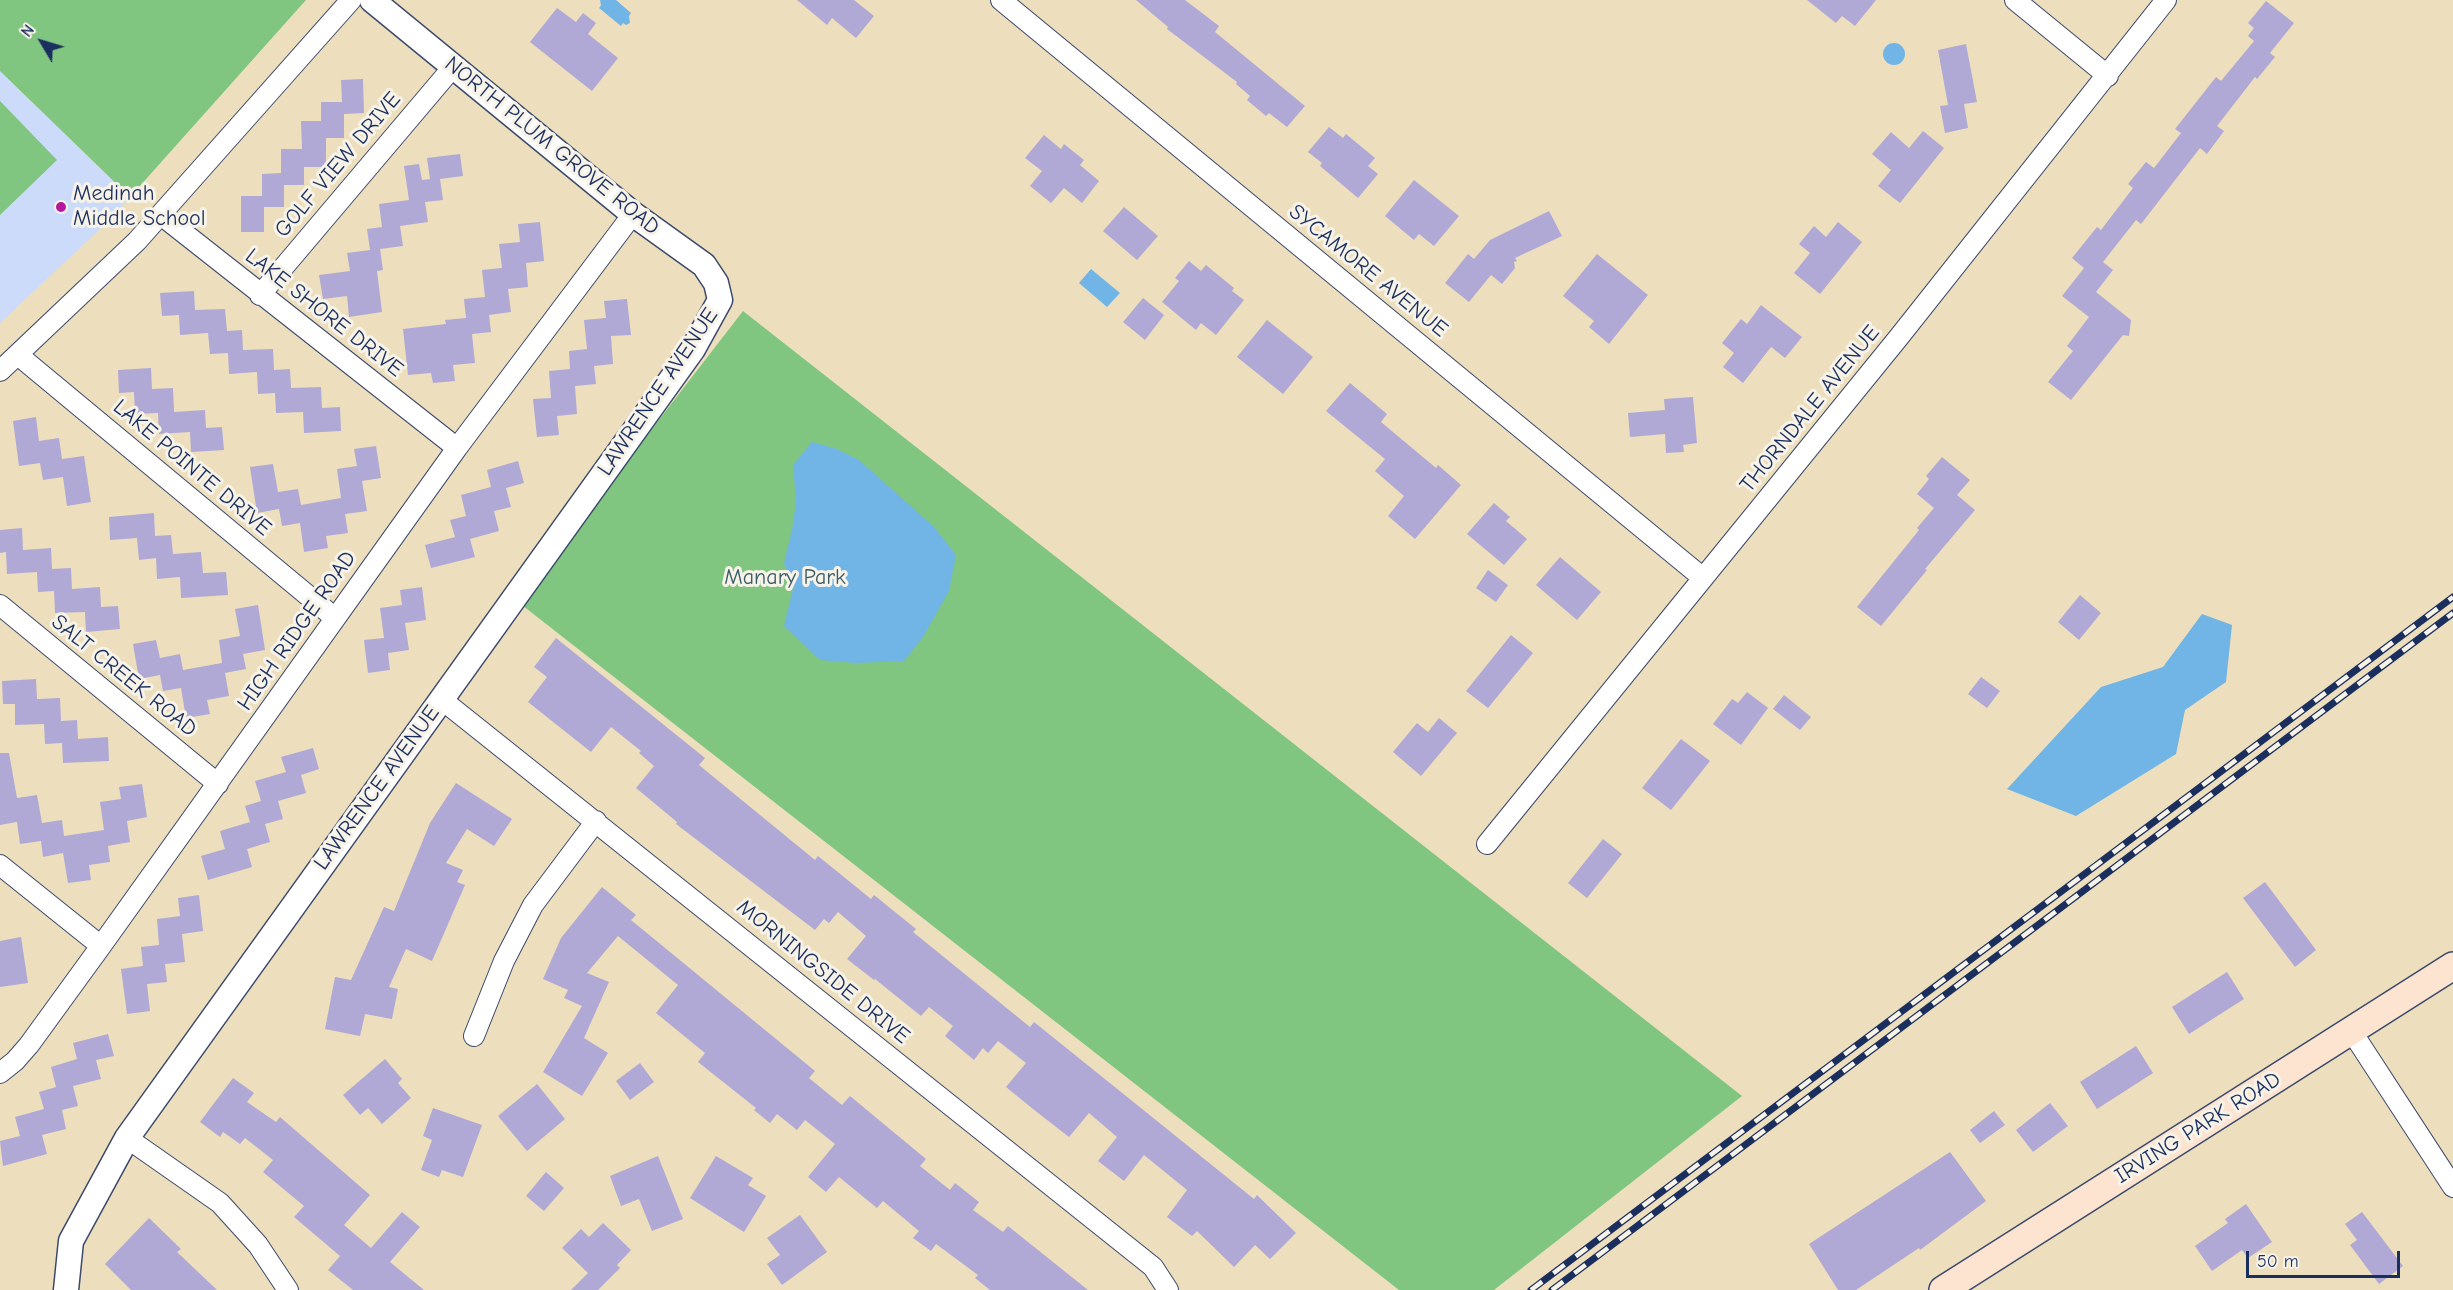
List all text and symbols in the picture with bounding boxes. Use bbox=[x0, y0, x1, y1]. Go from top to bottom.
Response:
north arrow bbox=[12, 12, 72, 72]
text: N bbox=[18, 21, 38, 41]
street label: NORTH PLUM GROVE ROAD bbox=[439, 51, 665, 241]
street label: GOLF VIEW DRIVE bbox=[269, 87, 407, 243]
place label: Medinah Middle School bbox=[73, 181, 206, 232]
street label: SYCAMORE AVENUE bbox=[1283, 199, 1453, 343]
marker: Medinah Middle School bbox=[54, 200, 68, 214]
street label: LAKE SHORE DRIVE bbox=[240, 243, 408, 383]
street label: LAWRENCE AVENUE bbox=[592, 303, 724, 481]
street label: THORNDALE AVENUE bbox=[1735, 320, 1885, 498]
street label: LAKE POINTE DRIVE bbox=[108, 394, 276, 542]
street label: HIGH RIDGE ROAD bbox=[232, 546, 362, 716]
park label: Manary Park bbox=[724, 565, 846, 591]
street label: SALT CREEK ROAD bbox=[46, 609, 202, 743]
street label: LAWRENCE AVENUE bbox=[309, 701, 445, 875]
street label: MORNINGSIDE DRIVE bbox=[731, 894, 915, 1050]
street label: IRVING PARK ROAD bbox=[2110, 1066, 2286, 1190]
scale bar bbox=[2249, 1239, 2404, 1277]
text: 50 m bbox=[2257, 1251, 2299, 1272]

